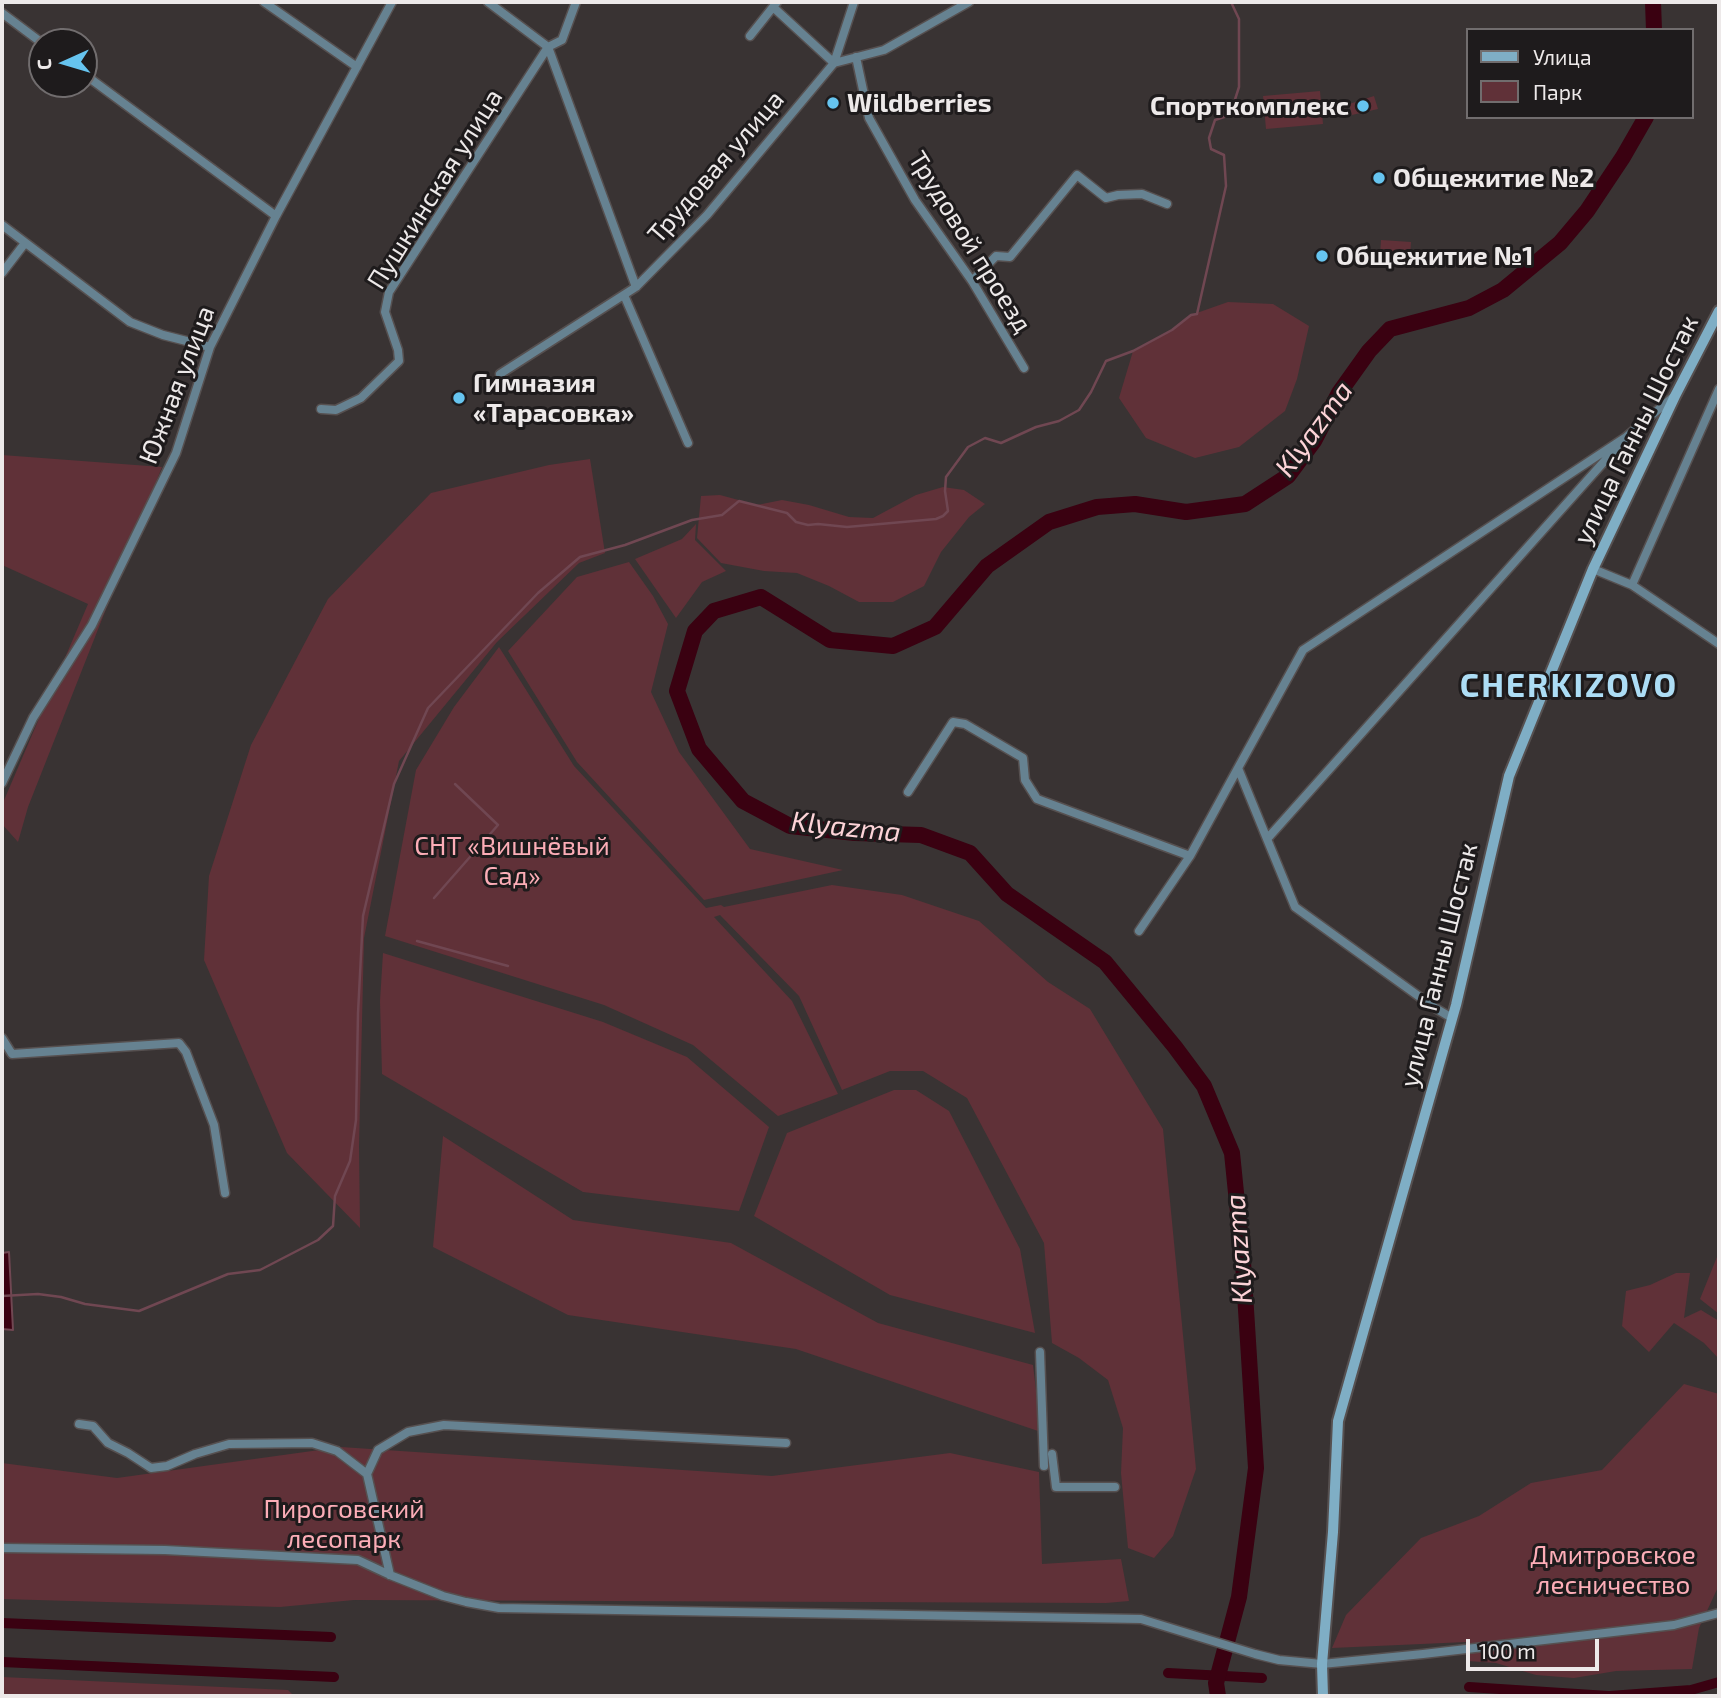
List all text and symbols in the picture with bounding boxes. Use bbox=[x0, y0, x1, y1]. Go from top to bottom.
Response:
north arrow bbox=[28, 28, 98, 98]
legend bbox=[1466, 28, 1693, 119]
text: Улица bbox=[1533, 44, 1592, 69]
text: С bbox=[32, 58, 55, 71]
text: Парк bbox=[1533, 79, 1582, 104]
street label: Пушкинская улица bbox=[361, 83, 509, 295]
street label: Трудовая улица bbox=[641, 84, 791, 250]
place label: Wildberries bbox=[847, 87, 992, 119]
place label: Спорткомплекс bbox=[1150, 90, 1349, 122]
marker: Wildberries bbox=[825, 95, 841, 111]
marker: Спорткомплекс bbox=[1355, 98, 1371, 114]
street label: Трудовой проезд bbox=[902, 146, 1038, 338]
place label: Общежитие №2 bbox=[1393, 162, 1594, 194]
marker: Общежитие №2 bbox=[1371, 170, 1387, 186]
place label: Общежитие №1 bbox=[1336, 240, 1533, 272]
marker: Общежитие №1 bbox=[1314, 248, 1330, 264]
street label: Южная улица bbox=[133, 302, 221, 468]
street label: улица Ганны Шостак bbox=[1567, 310, 1705, 550]
place label: Гимназия «Тарасовка» bbox=[473, 367, 634, 428]
water label: Klyazma bbox=[1268, 375, 1360, 483]
marker: Гимназия «Тарасовка» bbox=[451, 390, 467, 406]
district label: CHERKIZOVO bbox=[1461, 666, 1677, 706]
water label: Klyazma bbox=[790, 805, 902, 849]
park label: СНТ «Вишнёвый Сад» bbox=[414, 830, 610, 892]
street label: улица Ганны Шостак bbox=[1394, 840, 1484, 1090]
water label: Klyazma bbox=[1218, 1193, 1260, 1305]
park label: Пироговский лесопарк bbox=[264, 1493, 424, 1554]
park label: Дмитровское лесничество bbox=[1530, 1539, 1696, 1600]
scale bar bbox=[1469, 1624, 1602, 1668]
text: 100 m bbox=[1479, 1638, 1536, 1663]

